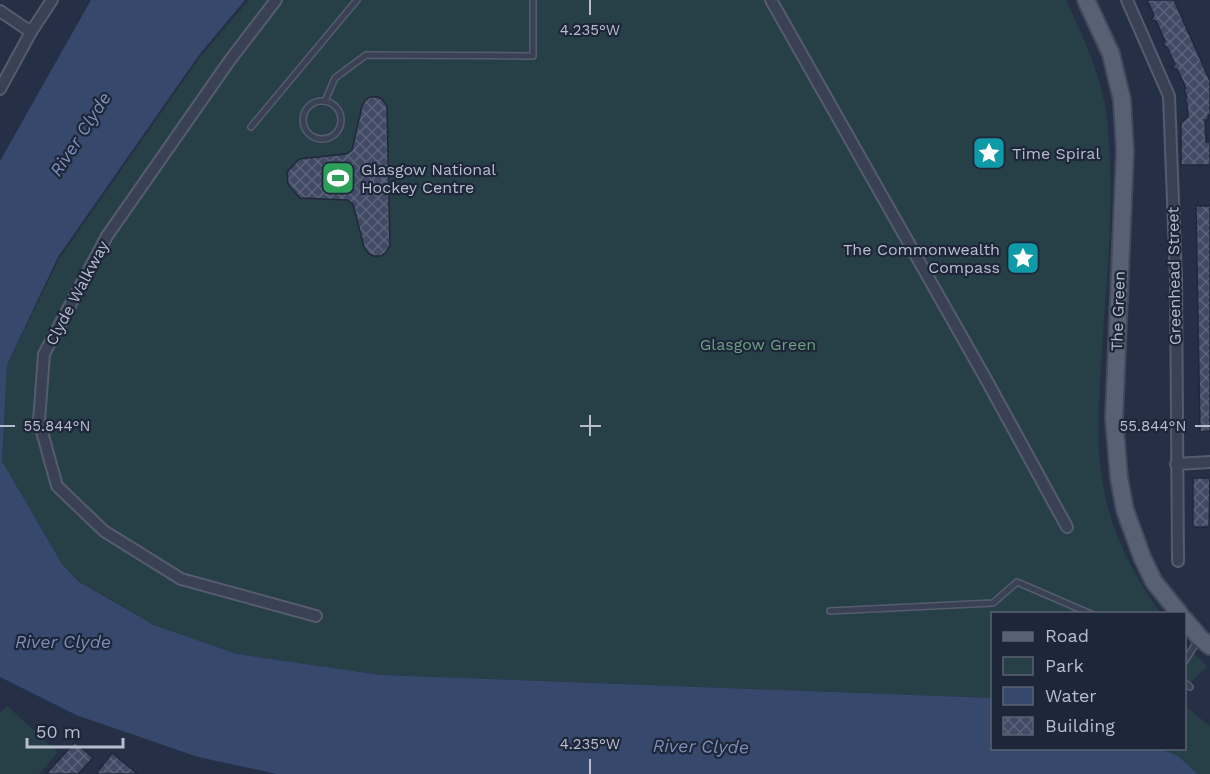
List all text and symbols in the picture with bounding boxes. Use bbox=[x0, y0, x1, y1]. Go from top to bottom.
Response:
text: 4.235°W bbox=[560, 21, 620, 39]
water label: River Clyde bbox=[45, 88, 115, 180]
place icon: Time Spiral bbox=[971, 135, 1007, 171]
place label: Time Spiral bbox=[1012, 144, 1100, 163]
sports icon: Glasgow National Hockey Centre bbox=[320, 160, 356, 196]
place label: Glasgow National Hockey Centre bbox=[361, 160, 496, 197]
street label: Greenhead Street bbox=[1163, 207, 1185, 345]
street label: Clyde Walkway bbox=[41, 237, 113, 349]
place label: The Commonwealth Compass bbox=[843, 240, 1000, 277]
place icon: The Commonwealth Compass bbox=[1005, 240, 1041, 276]
street label: The Green bbox=[1107, 271, 1129, 351]
park label: Glasgow Green bbox=[700, 335, 816, 354]
text: 55.844°N bbox=[24, 417, 90, 435]
text: 55.844°N bbox=[1120, 417, 1186, 435]
legend bbox=[991, 612, 1186, 750]
text: Road bbox=[1045, 625, 1089, 646]
water label: River Clyde bbox=[15, 631, 111, 652]
text: Park bbox=[1045, 655, 1084, 676]
text: Water bbox=[1045, 685, 1097, 706]
scale bar bbox=[27, 711, 123, 749]
text: Building bbox=[1045, 715, 1115, 736]
text: 50 m bbox=[36, 721, 81, 742]
text: 4.235°W bbox=[560, 735, 620, 753]
water label: River Clyde bbox=[653, 735, 749, 757]

